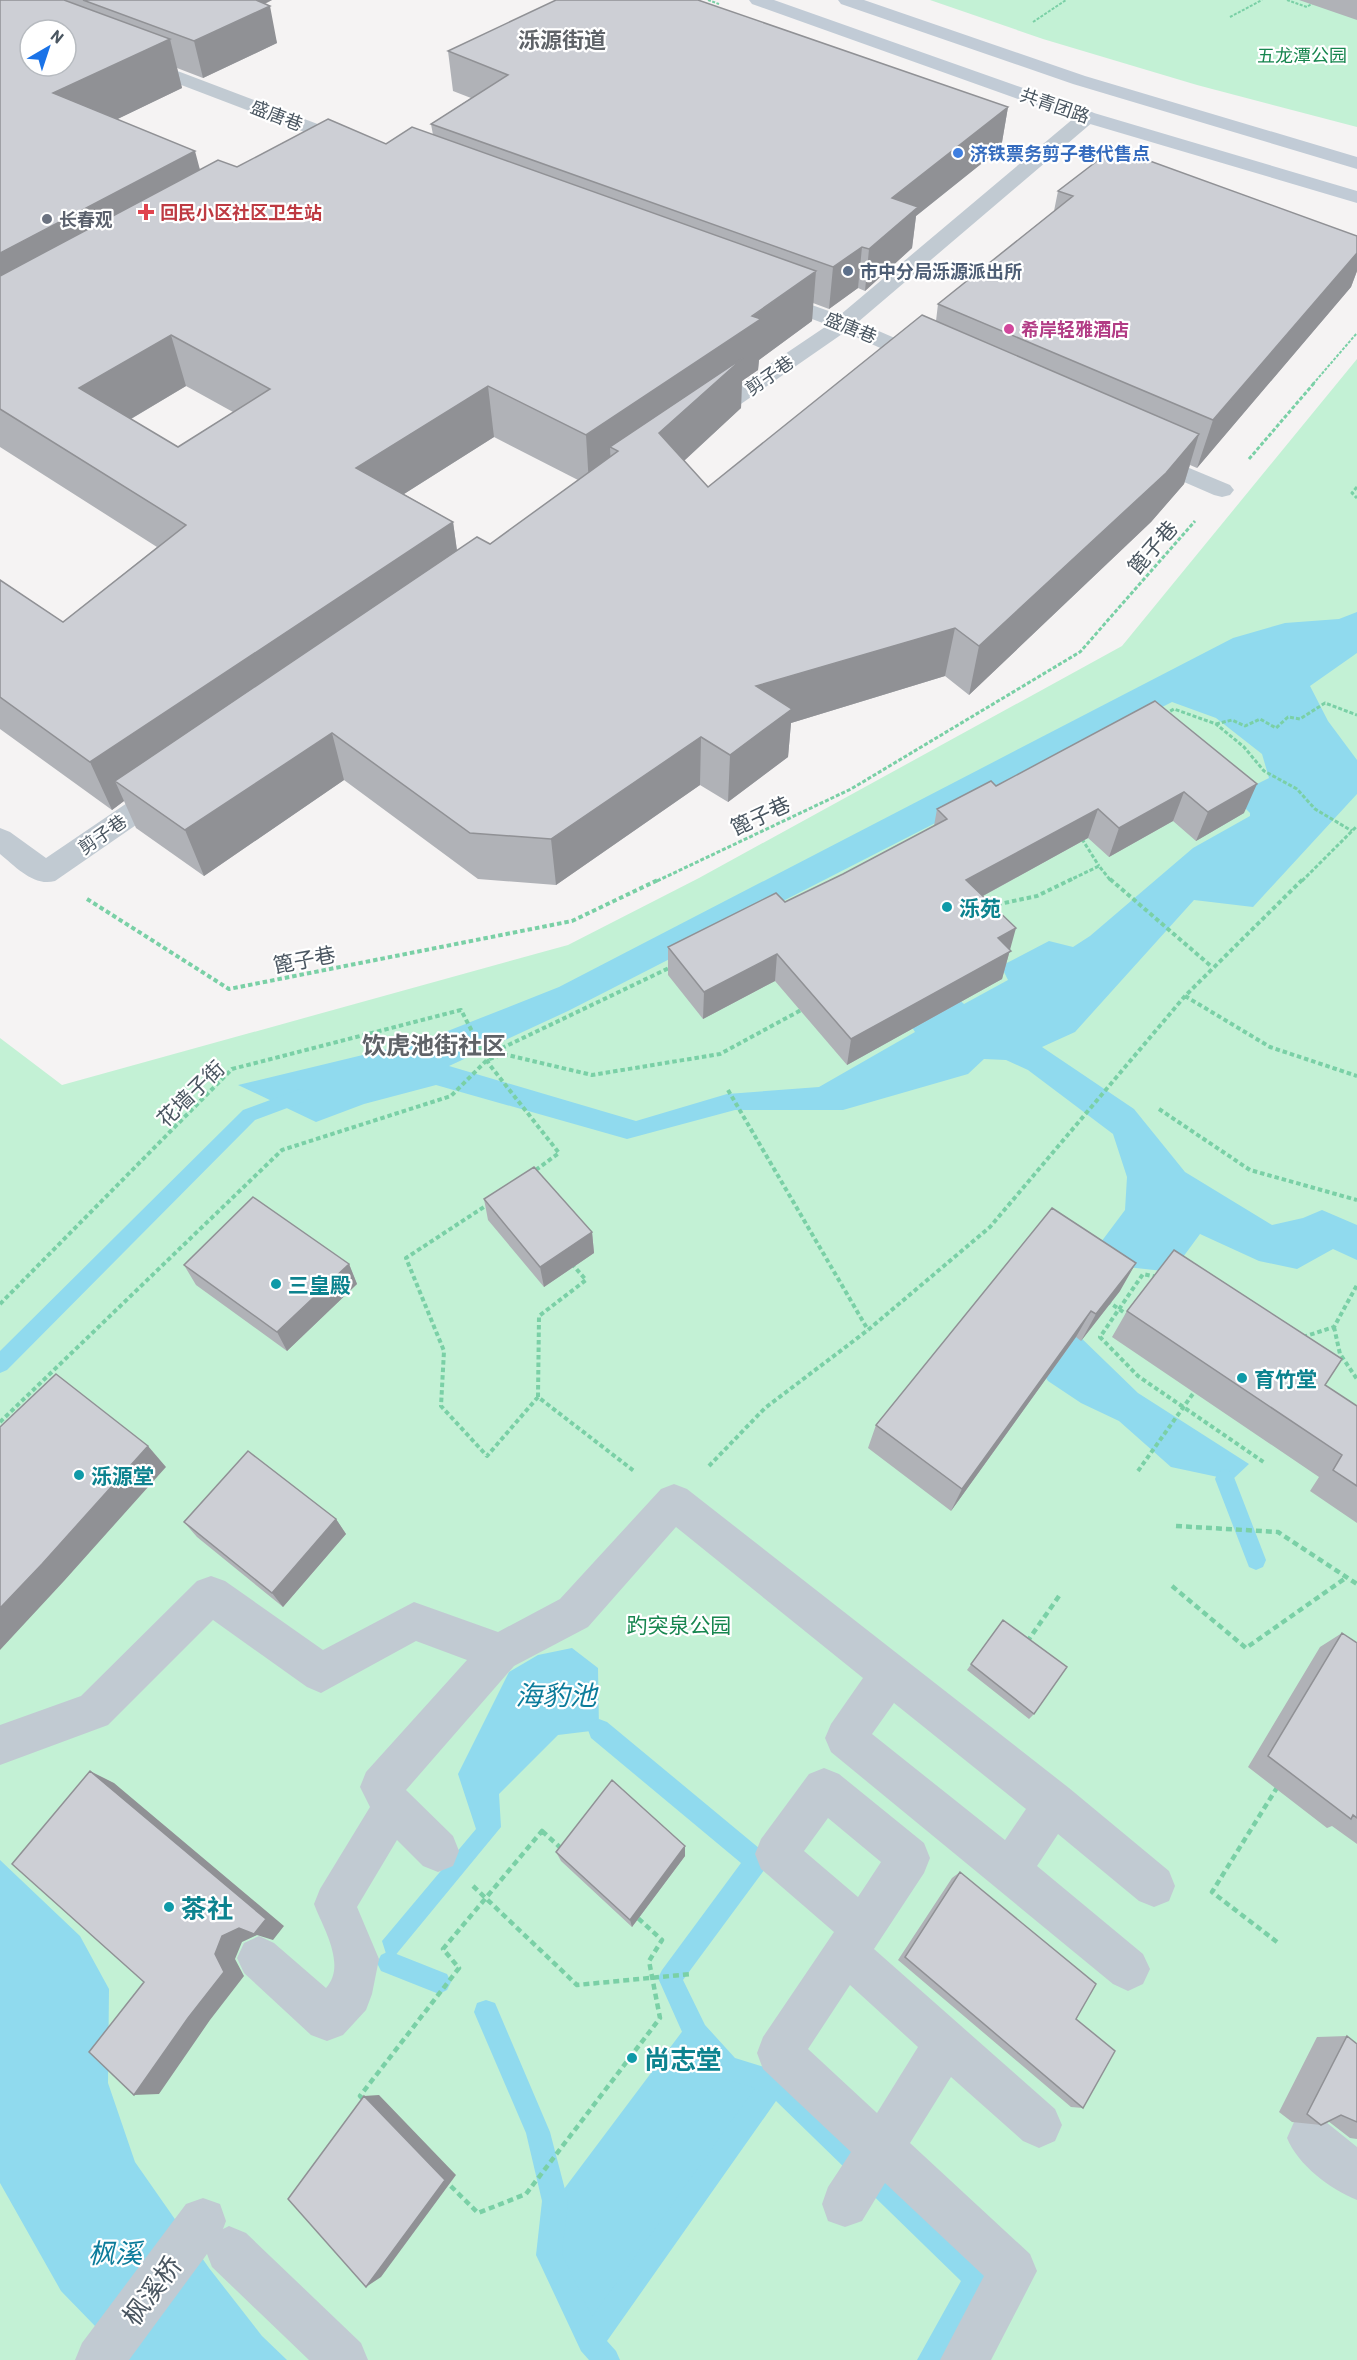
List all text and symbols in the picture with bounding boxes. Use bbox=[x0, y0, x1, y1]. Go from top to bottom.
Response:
north arrow bbox=[18, 18, 78, 78]
text: N bbox=[48, 25, 68, 47]
district label: 泺源街道 bbox=[518, 26, 606, 52]
park label: 五龙潭公园 bbox=[1257, 44, 1347, 66]
street label: 共青团路 bbox=[1017, 83, 1093, 127]
street label: 盛唐巷 bbox=[248, 95, 306, 135]
place label: 济铁票务剪子巷代售点 bbox=[970, 142, 1150, 164]
marker: 济铁票务剪子巷代售点 bbox=[951, 146, 965, 160]
place label: 回民小区社区卫生站 bbox=[160, 201, 322, 223]
marker: 回民小区社区卫生站 bbox=[137, 203, 155, 221]
place label: 长春观 bbox=[59, 208, 113, 230]
marker: 长春观 bbox=[40, 212, 54, 226]
place label: 市中分局泺源派出所 bbox=[860, 260, 1022, 282]
marker: 市中分局泺源派出所 bbox=[841, 264, 855, 278]
street label: 盛唐巷 bbox=[822, 307, 880, 347]
place label: 希岸轻雅酒店 bbox=[1021, 318, 1129, 340]
marker: 希岸轻雅酒店 bbox=[1002, 322, 1016, 336]
street label: 剪子巷 bbox=[741, 351, 797, 399]
street label: 篦子巷 bbox=[1122, 515, 1182, 579]
street label: 篦子巷 bbox=[726, 790, 794, 840]
street label: 剪子巷 bbox=[74, 810, 130, 858]
place label: 泺苑 bbox=[959, 895, 1001, 920]
marker: 泺苑 bbox=[940, 900, 954, 914]
street label: 篦子巷 bbox=[271, 941, 337, 977]
district label: 饮虎池街社区 bbox=[362, 1030, 506, 1059]
street label: 花墙子街 bbox=[151, 1055, 229, 1131]
place label: 三皇殿 bbox=[288, 1272, 351, 1297]
marker: 三皇殿 bbox=[269, 1277, 283, 1291]
place label: 育竹堂 bbox=[1254, 1366, 1317, 1391]
marker: 育竹堂 bbox=[1235, 1371, 1249, 1385]
place label: 泺源堂 bbox=[91, 1463, 154, 1488]
marker: 泺源堂 bbox=[72, 1468, 86, 1482]
park label: 趵突泉公园 bbox=[627, 1612, 732, 1637]
water label: 海豹池 bbox=[516, 1678, 599, 1710]
place label: 茶社 bbox=[181, 1892, 233, 1923]
marker: 茶社 bbox=[162, 1900, 176, 1914]
place label: 尚志堂 bbox=[644, 2043, 722, 2074]
marker: 尚志堂 bbox=[625, 2051, 639, 2065]
water label: 枫溪 bbox=[88, 2236, 145, 2268]
street label: 枫溪桥 bbox=[115, 2250, 187, 2330]

